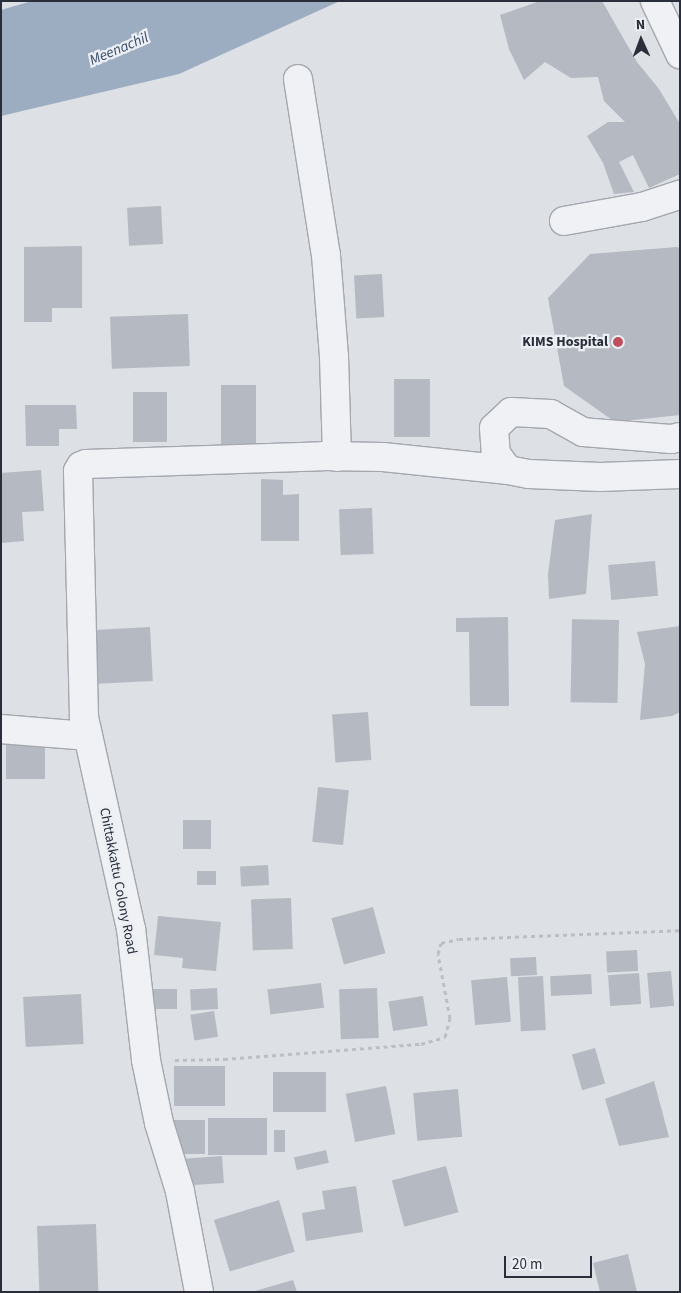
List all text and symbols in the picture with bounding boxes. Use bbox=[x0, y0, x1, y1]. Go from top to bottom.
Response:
north arrow bbox=[616, 15, 666, 65]
text: N bbox=[635, 15, 645, 35]
water label: Meenachil bbox=[87, 28, 151, 70]
place label: KIMS Hospital bbox=[522, 334, 608, 350]
marker: KIMS Hospital bbox=[612, 336, 624, 348]
street label: Chittakkattu Colony Road bbox=[96, 806, 140, 956]
scale bar bbox=[506, 1246, 594, 1278]
text: 20 m bbox=[512, 1254, 542, 1275]

